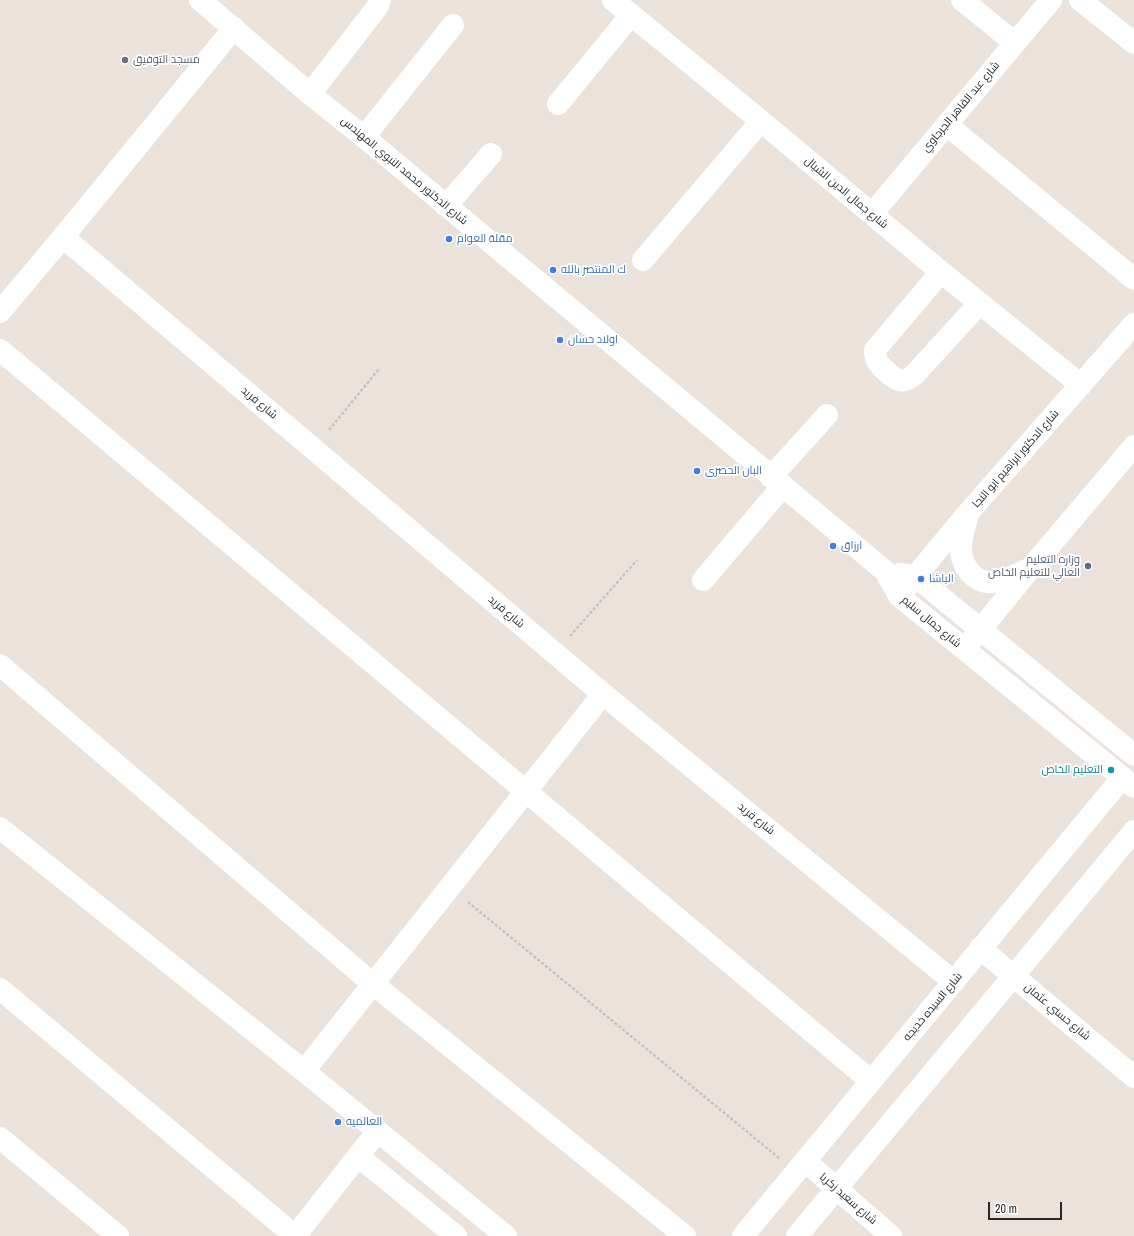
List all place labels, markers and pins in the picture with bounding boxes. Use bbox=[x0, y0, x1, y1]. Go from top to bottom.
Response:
place label: مسجد التوفيق bbox=[133, 53, 200, 67]
marker: مسجد التوفيق bbox=[120, 55, 130, 65]
place label: مقلة العوام bbox=[457, 232, 513, 246]
marker: مقلة العوام bbox=[444, 234, 454, 244]
place label: ك المنتصر بالله bbox=[561, 263, 626, 277]
marker: ك المنتصر بالله bbox=[548, 265, 558, 275]
place label: اولاد حسان bbox=[568, 333, 618, 347]
marker: اولاد حسان bbox=[555, 335, 565, 345]
place label: البان الحصرى bbox=[705, 464, 762, 478]
marker: البان الحصرى bbox=[692, 466, 702, 476]
place label: ارزاق bbox=[841, 539, 862, 553]
marker: ارزاق bbox=[828, 541, 838, 551]
place label: وزاره التعليم العالي للتعليم الخاص bbox=[988, 553, 1080, 579]
marker: وزاره التعليم العالي للتعليم الخاص bbox=[1083, 561, 1093, 571]
place label: الباشا bbox=[929, 572, 954, 586]
marker: الباشا bbox=[916, 574, 926, 584]
place label: التعليم الخاص bbox=[1041, 763, 1103, 777]
marker: التعليم الخاص bbox=[1106, 765, 1116, 775]
place label: العالميه bbox=[346, 1115, 382, 1129]
marker: العالميه bbox=[333, 1117, 343, 1127]

